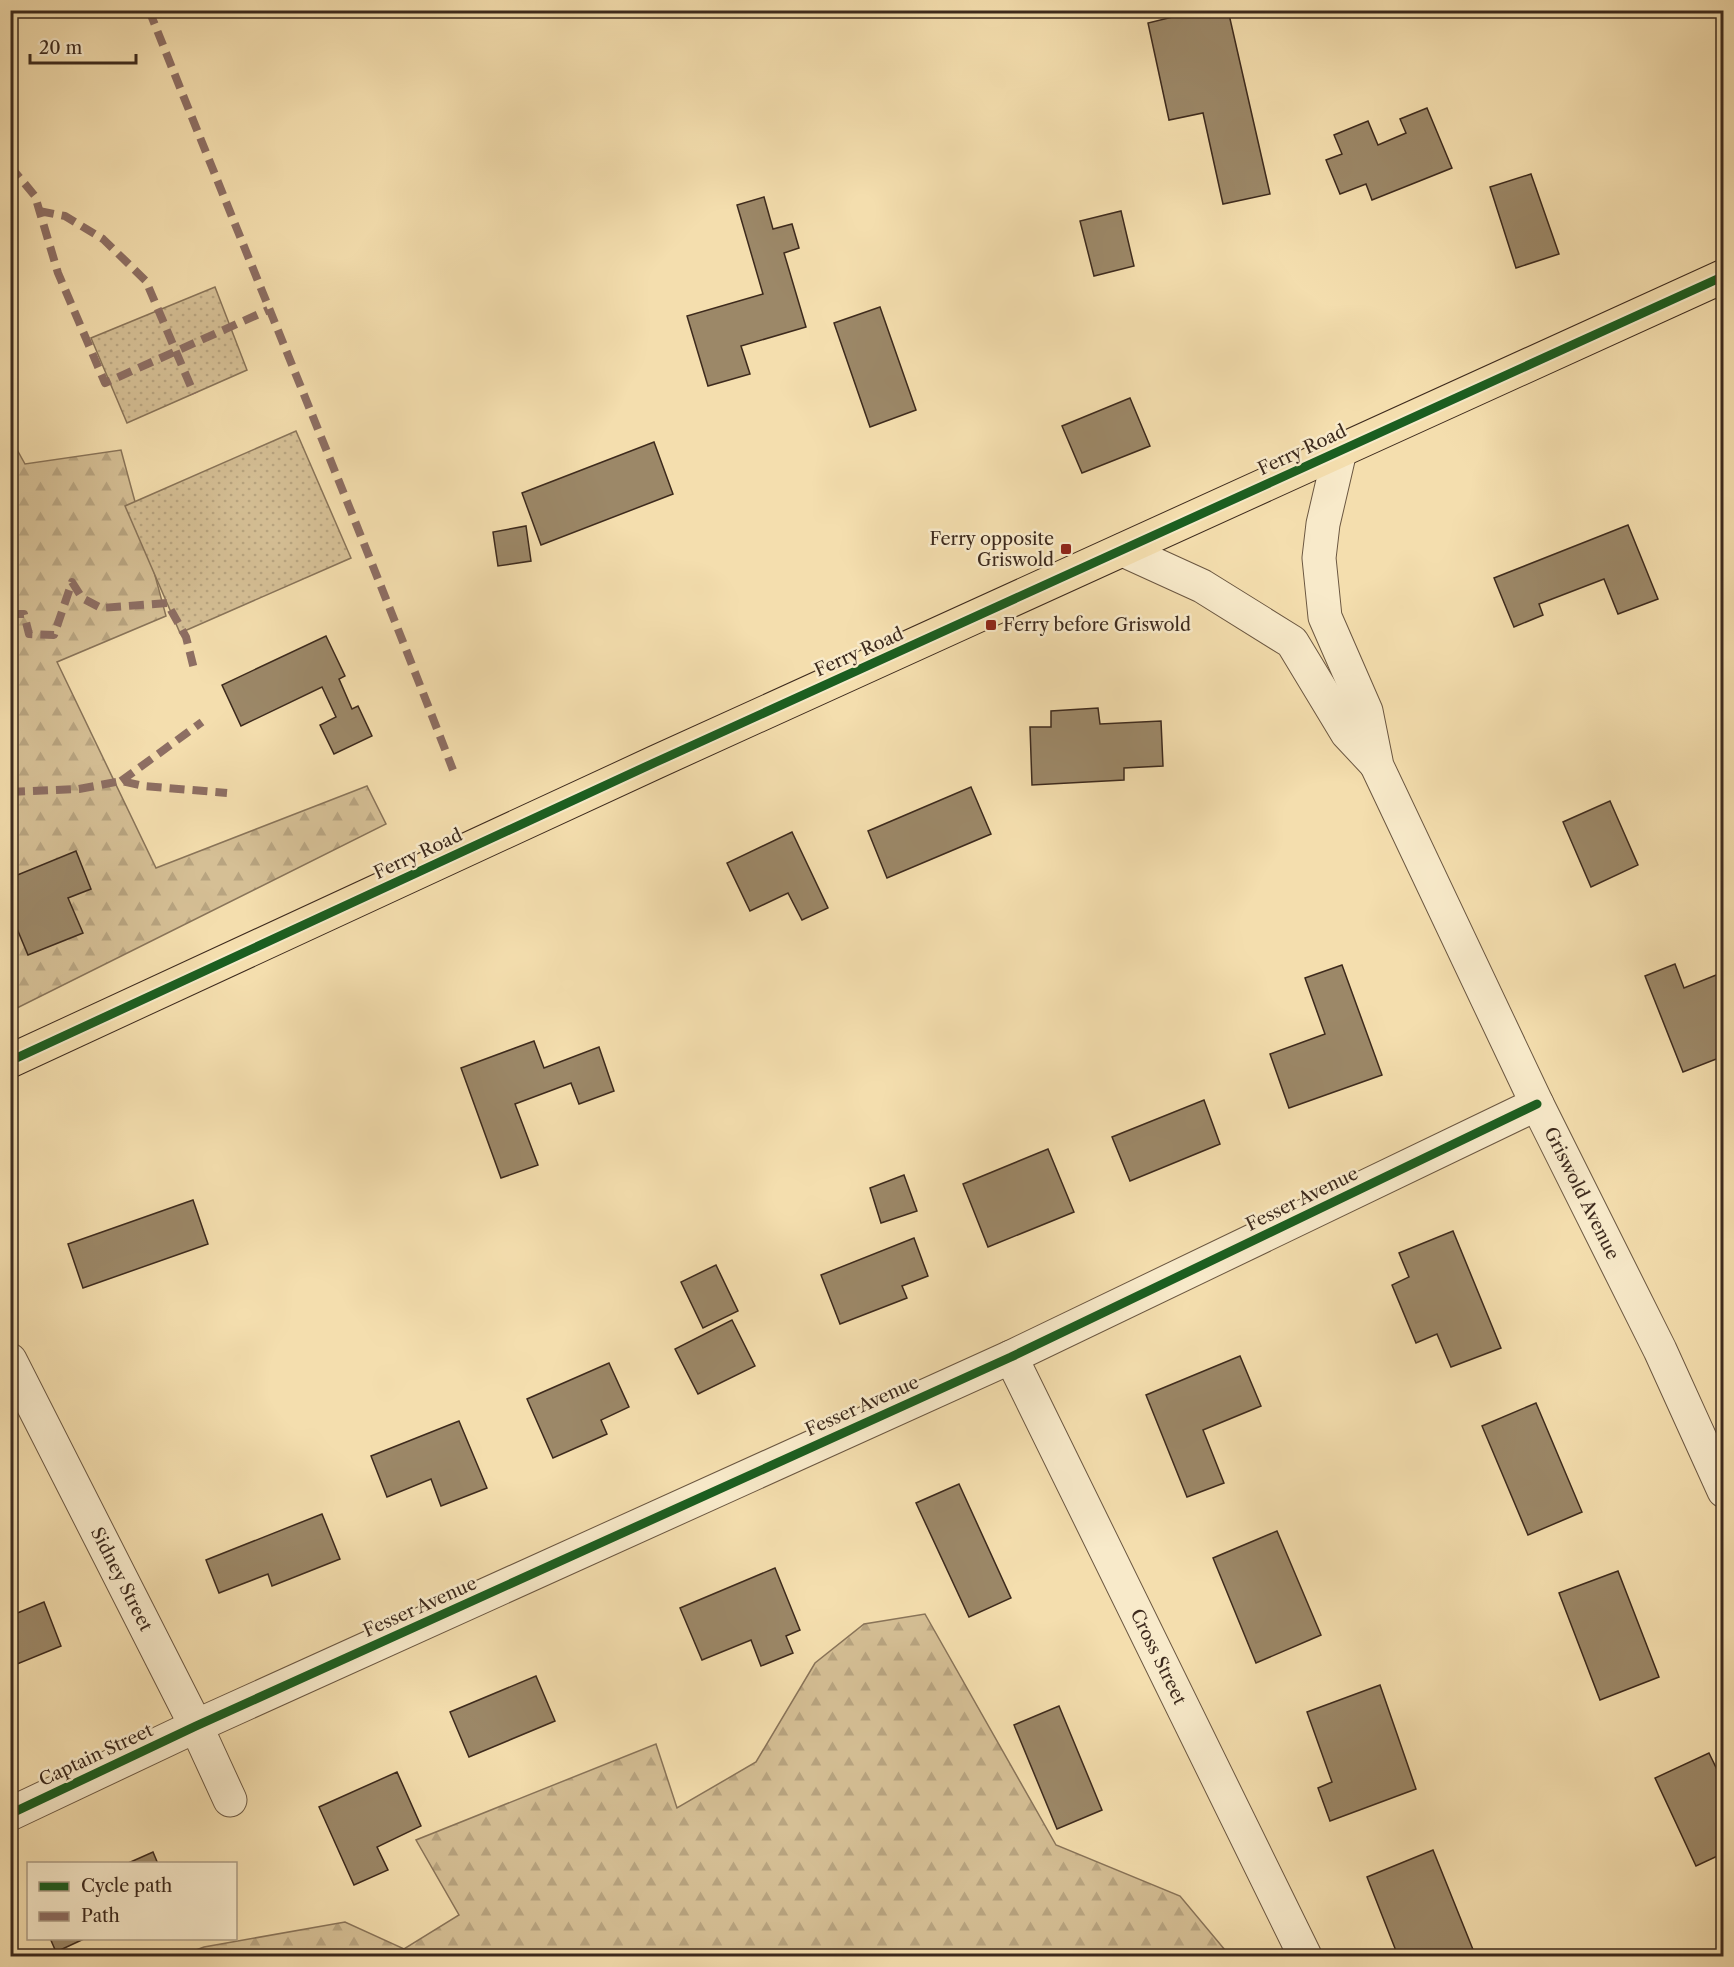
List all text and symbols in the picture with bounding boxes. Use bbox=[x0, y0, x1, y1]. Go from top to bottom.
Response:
scale bar bbox=[30, 27, 136, 65]
text: 20 m bbox=[39, 37, 83, 59]
street label: Ferry Road bbox=[1254, 420, 1350, 480]
place label: Ferry opposite Griswold bbox=[930, 528, 1054, 571]
marker: Ferry opposite Griswold bbox=[1059, 542, 1073, 556]
place label: Ferry before Griswold bbox=[1003, 614, 1191, 636]
marker: Ferry before Griswold bbox=[984, 618, 998, 632]
street label: Ferry Road bbox=[811, 623, 907, 681]
street label: Ferry Road bbox=[370, 824, 466, 884]
street label: Griswold Avenue bbox=[1539, 1123, 1624, 1263]
street label: Fesser Avenue bbox=[1242, 1162, 1362, 1236]
street label: Fesser Avenue bbox=[802, 1371, 922, 1441]
street label: Sidney Street bbox=[86, 1524, 157, 1635]
street label: Fesser Avenue bbox=[360, 1572, 480, 1642]
street label: Cross Street bbox=[1125, 1605, 1191, 1709]
street label: Captain Street bbox=[36, 1719, 157, 1791]
legend bbox=[27, 1862, 237, 1940]
text: Cycle path bbox=[81, 1875, 172, 1897]
text: Path bbox=[81, 1905, 120, 1927]

